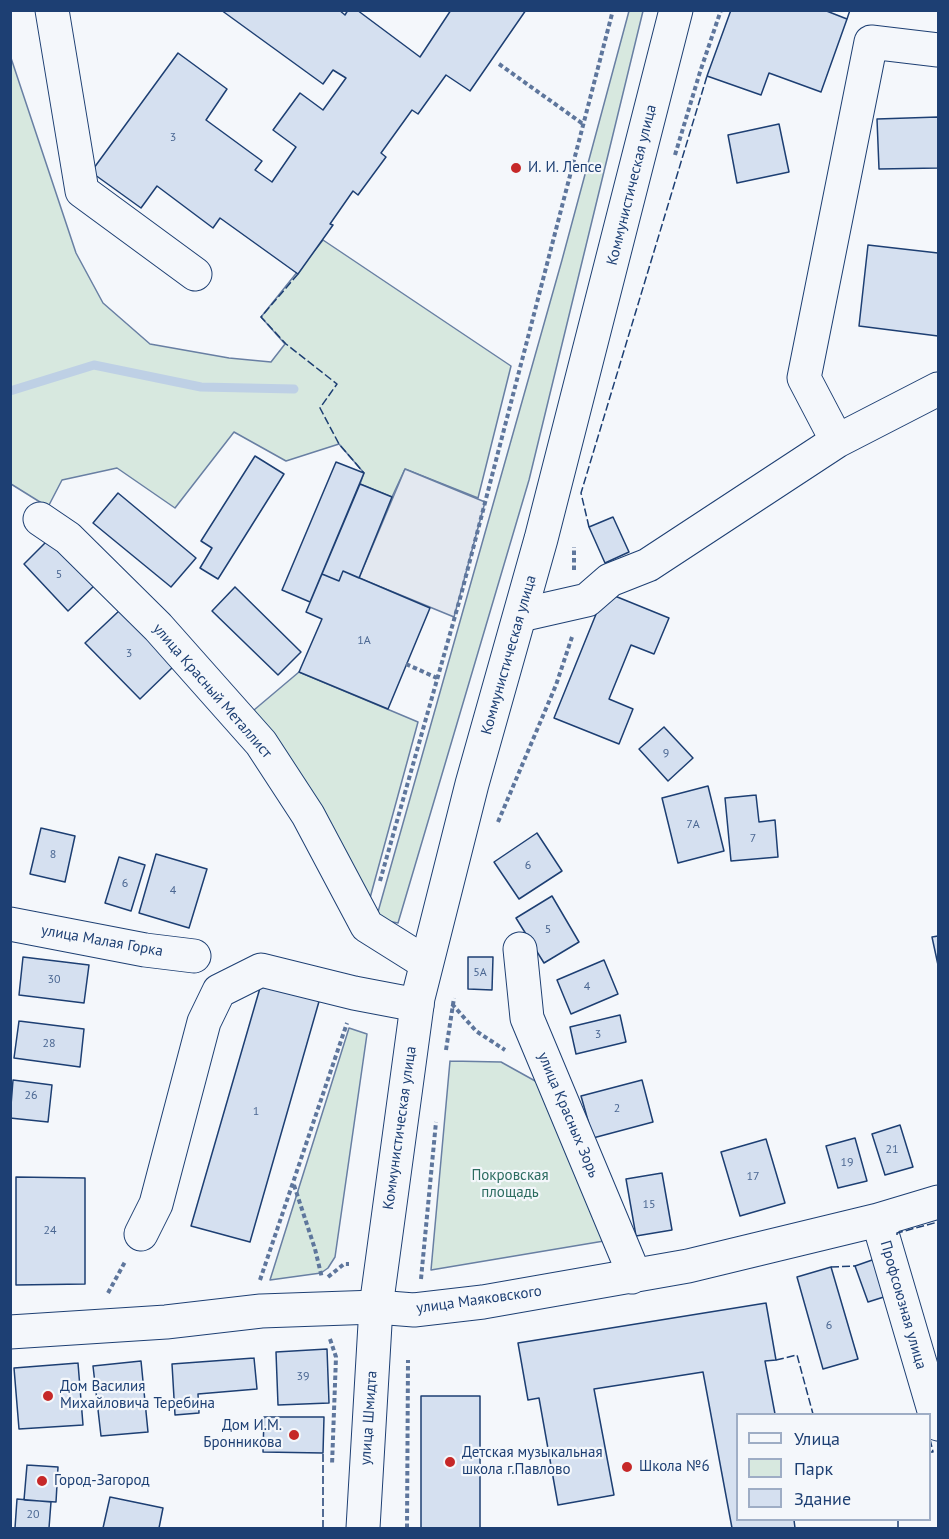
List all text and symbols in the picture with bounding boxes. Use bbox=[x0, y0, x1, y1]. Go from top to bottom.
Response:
street label: Коммунистическая улица bbox=[603, 103, 661, 267]
house number: 3 bbox=[170, 131, 176, 145]
place label: И. И. Лепсе bbox=[528, 159, 602, 177]
marker: И. И. Лепсе bbox=[509, 161, 523, 175]
house number: 5 bbox=[56, 568, 62, 582]
street label: Коммунистическая улица bbox=[478, 573, 540, 737]
street label: улица Красный Металлист bbox=[149, 620, 275, 762]
house number: 1А bbox=[357, 634, 371, 648]
house number: 3 bbox=[126, 647, 132, 661]
house number: 9 bbox=[663, 747, 669, 761]
house number: 7А bbox=[686, 818, 700, 832]
house number: 7 bbox=[750, 832, 756, 846]
house number: 8 bbox=[50, 848, 56, 862]
house number: 6 bbox=[525, 859, 531, 873]
house number: 6 bbox=[122, 877, 128, 891]
house number: 4 bbox=[170, 884, 176, 898]
street label: улица Малая Горка bbox=[40, 921, 164, 961]
house number: 5 bbox=[545, 923, 551, 937]
house number: 5А bbox=[473, 966, 487, 980]
house number: 30 bbox=[47, 973, 61, 987]
house number: 4 bbox=[584, 980, 590, 994]
house number: 3 bbox=[595, 1028, 601, 1042]
house number: 28 bbox=[42, 1037, 56, 1051]
street label: Коммунистическая улица bbox=[380, 1045, 420, 1211]
street label: улица Красных Зорь bbox=[533, 1050, 603, 1180]
house number: 26 bbox=[24, 1089, 38, 1103]
house number: 2 bbox=[614, 1102, 620, 1116]
house number: 1 bbox=[253, 1105, 259, 1119]
house number: 21 bbox=[885, 1143, 899, 1157]
house number: 19 bbox=[840, 1156, 854, 1170]
park label: Покровская площадь bbox=[471, 1167, 549, 1202]
house number: 17 bbox=[746, 1170, 760, 1184]
house number: 15 bbox=[642, 1198, 656, 1212]
house number: 24 bbox=[43, 1224, 57, 1238]
street label: Профсоюзная улица bbox=[876, 1239, 930, 1371]
street label: улица Маяковского bbox=[415, 1282, 543, 1318]
house number: 6 bbox=[826, 1319, 832, 1333]
house number: 39 bbox=[296, 1370, 310, 1384]
street label: улица Шмидта bbox=[357, 1370, 381, 1466]
place label: Дом Василия Михайловича Теребина bbox=[60, 1378, 215, 1413]
marker: Дом Василия Михайловича Теребина bbox=[41, 1389, 55, 1403]
legend bbox=[736, 1413, 931, 1521]
place label: Дом И.М. Бронникова bbox=[203, 1417, 282, 1452]
text: Улица bbox=[794, 1427, 840, 1450]
marker: Дом И.М. Бронникова bbox=[287, 1428, 301, 1442]
place label: Детская музыкальная школа г.Павлово bbox=[462, 1444, 603, 1479]
marker: Детская музыкальная школа г.Павлово bbox=[443, 1455, 457, 1469]
text: Парк bbox=[794, 1457, 833, 1480]
place label: Школа №6 bbox=[639, 1458, 710, 1476]
marker: Школа №6 bbox=[620, 1460, 634, 1474]
place label: Город-Загород bbox=[54, 1472, 150, 1490]
marker: Город-Загород bbox=[35, 1474, 49, 1488]
text: Здание bbox=[794, 1487, 851, 1510]
house number: 20 bbox=[26, 1508, 40, 1522]

